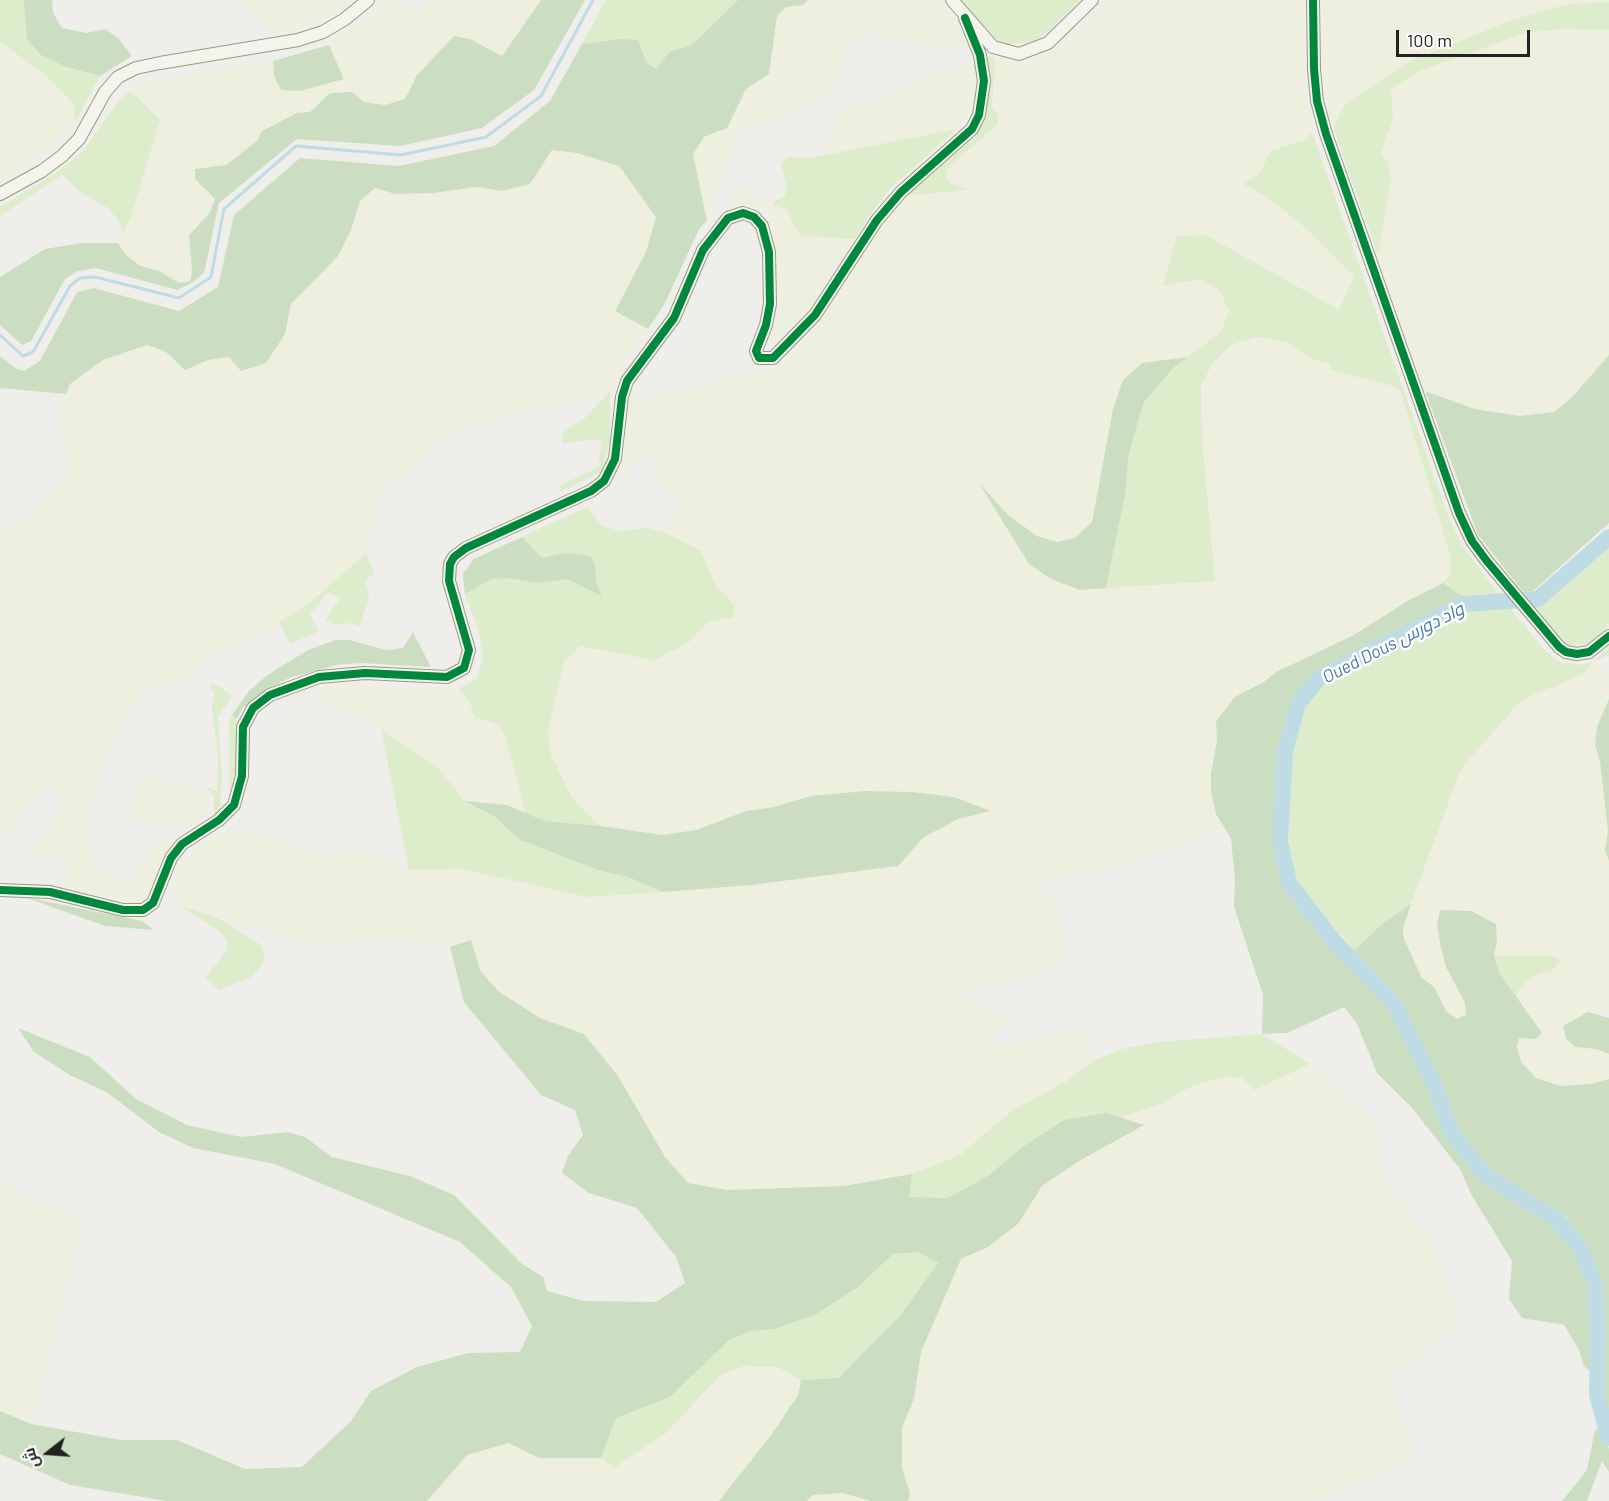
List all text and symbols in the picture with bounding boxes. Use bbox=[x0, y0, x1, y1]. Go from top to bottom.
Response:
scale bar bbox=[1399, 18, 1532, 56]
text: 100 m bbox=[1407, 29, 1452, 51]
water label: Oued Dous واد دورس bbox=[1319, 598, 1467, 688]
north arrow bbox=[18, 1423, 78, 1483]
text: ش bbox=[18, 1446, 42, 1471]

